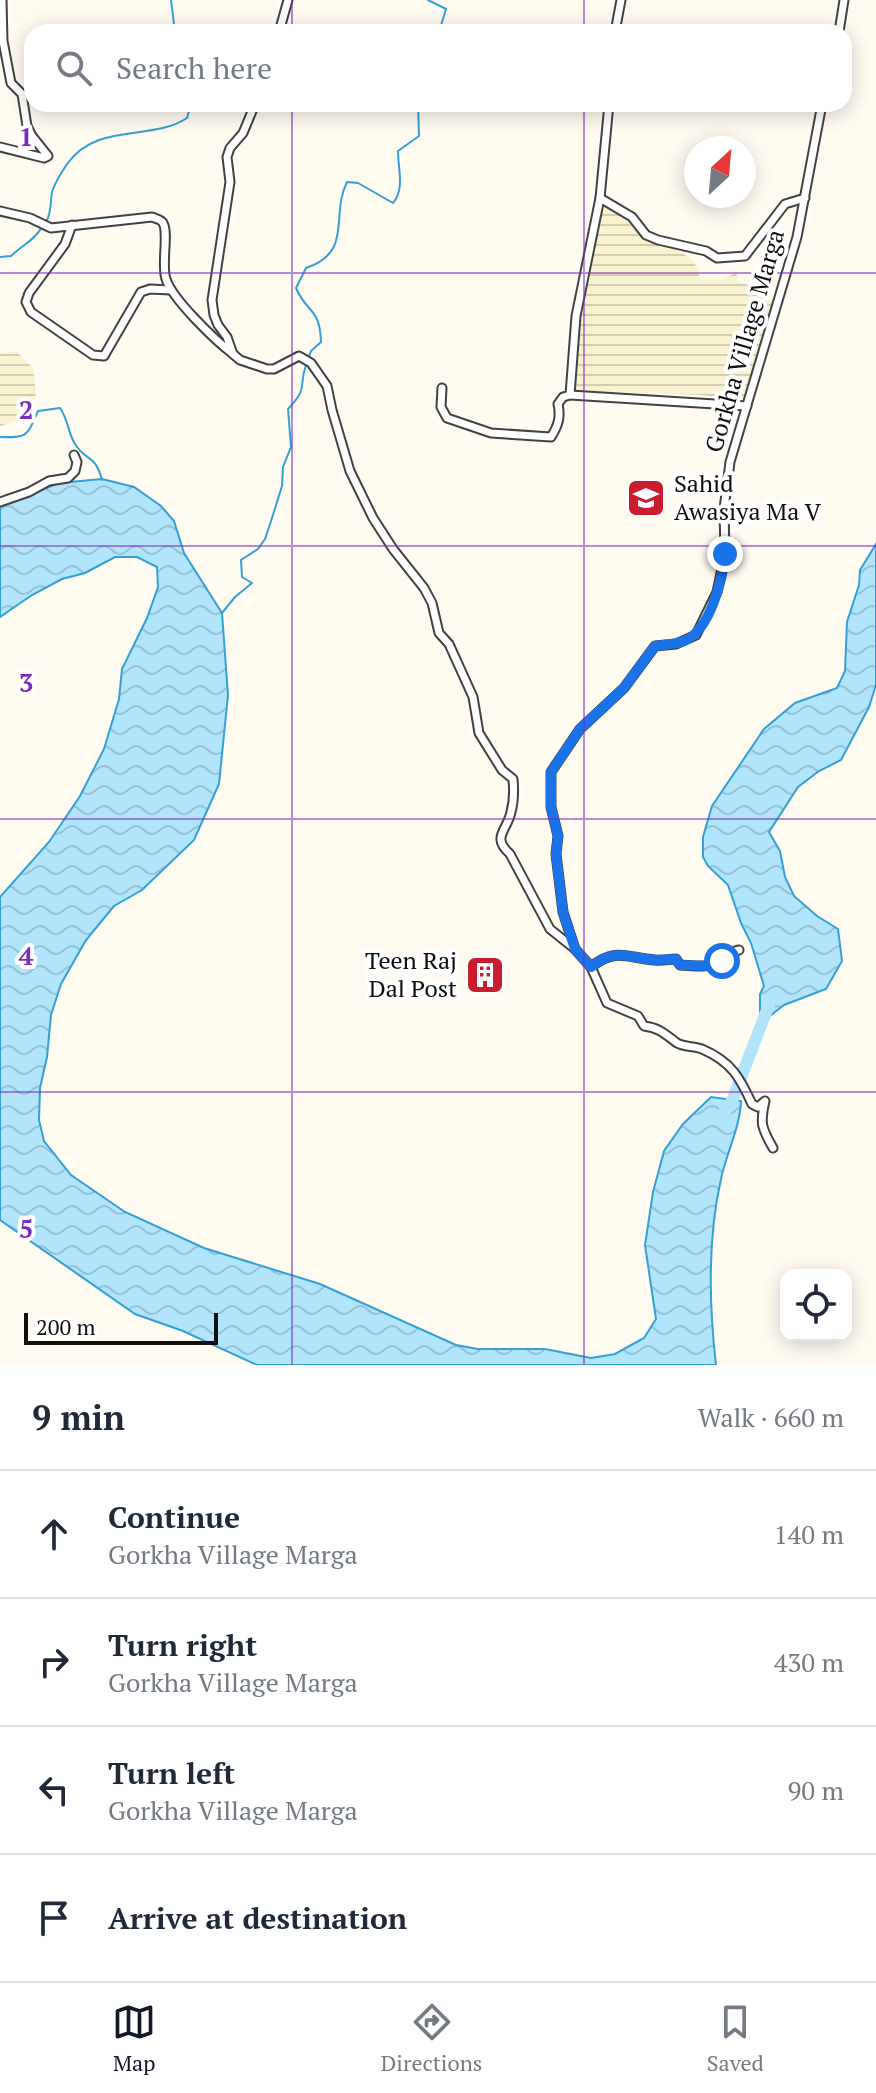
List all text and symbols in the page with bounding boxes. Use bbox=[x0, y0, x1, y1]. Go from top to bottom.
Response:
search box bbox=[24, 24, 852, 112]
icon: search bbox=[52, 46, 96, 90]
text: Search here bbox=[116, 48, 272, 88]
text: 1 bbox=[19, 119, 33, 153]
north arrow bbox=[684, 136, 756, 208]
street label: Gorkha Village Marga bbox=[697, 226, 791, 456]
text: 2 bbox=[19, 392, 33, 426]
place label: Sahid Awasiya Ma V bbox=[674, 467, 821, 527]
school or university icon: Sahid Awasiya Ma V bbox=[625, 477, 667, 519]
route end bbox=[707, 536, 743, 572]
text: 3 bbox=[19, 665, 33, 699]
text: 4 bbox=[19, 938, 34, 972]
route start bbox=[704, 943, 740, 979]
place label: Teen Raj Dal Post bbox=[365, 944, 457, 1004]
building icon: Teen Raj Dal Post bbox=[464, 954, 506, 996]
text: 5 bbox=[19, 1211, 33, 1245]
map controls bbox=[780, 1269, 852, 1341]
button: locate bbox=[780, 1269, 852, 1341]
scale bar bbox=[24, 1309, 218, 1345]
text: 200 m bbox=[36, 1312, 96, 1341]
text: 9 min bbox=[32, 1395, 125, 1440]
text: Walk · 660 m bbox=[698, 1400, 844, 1434]
text: Continue bbox=[108, 1497, 240, 1537]
icon: ahead bbox=[32, 1512, 76, 1556]
text: 140 m bbox=[774, 1517, 844, 1551]
text: Gorkha Village Marga bbox=[108, 1537, 358, 1571]
text: Turn right bbox=[108, 1625, 257, 1665]
icon: right bbox=[32, 1640, 76, 1684]
text: 430 m bbox=[774, 1645, 844, 1679]
text: Gorkha Village Marga bbox=[108, 1665, 358, 1699]
text: Turn left bbox=[108, 1753, 235, 1793]
icon: left bbox=[32, 1768, 76, 1812]
text: 90 m bbox=[788, 1773, 844, 1807]
text: Gorkha Village Marga bbox=[108, 1793, 358, 1827]
icon: arrive bbox=[32, 1896, 76, 1940]
text: Arrive at destination bbox=[108, 1898, 407, 1938]
tab: Map bbox=[112, 2000, 156, 2077]
tab: Directions bbox=[381, 2000, 482, 2077]
tab: Saved bbox=[707, 2000, 764, 2077]

